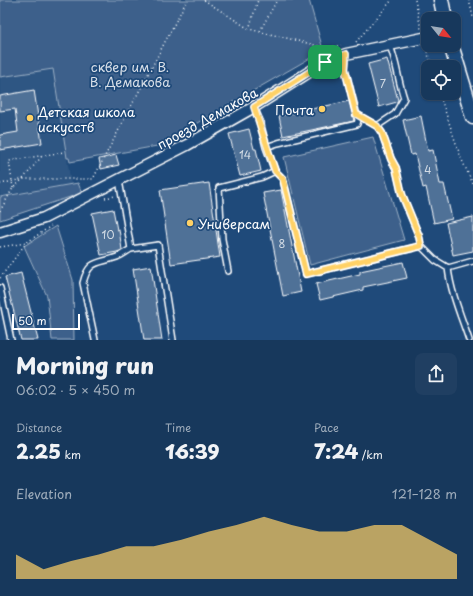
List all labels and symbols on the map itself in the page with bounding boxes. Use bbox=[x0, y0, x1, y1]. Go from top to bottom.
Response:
north arrow bbox=[421, 12, 461, 52]
pin bbox=[308, 45, 342, 79]
park label: сквер им. В. В. Демакова bbox=[90, 57, 171, 91]
house number: 7 bbox=[380, 75, 386, 92]
street label: проезд Демакова bbox=[153, 82, 262, 154]
place label: Почта bbox=[275, 100, 315, 119]
place label: Детская школа искусств bbox=[37, 102, 136, 136]
marker: Почта bbox=[317, 104, 327, 114]
marker: Детская школа искусств bbox=[25, 113, 35, 123]
house number: 14 bbox=[239, 146, 251, 163]
house number: 4 bbox=[424, 161, 432, 178]
place label: Универсам bbox=[198, 214, 270, 233]
marker: Универсам bbox=[185, 218, 195, 228]
house number: 10 bbox=[102, 226, 114, 243]
house number: 8 bbox=[279, 235, 286, 252]
scale bar bbox=[12, 312, 80, 331]

